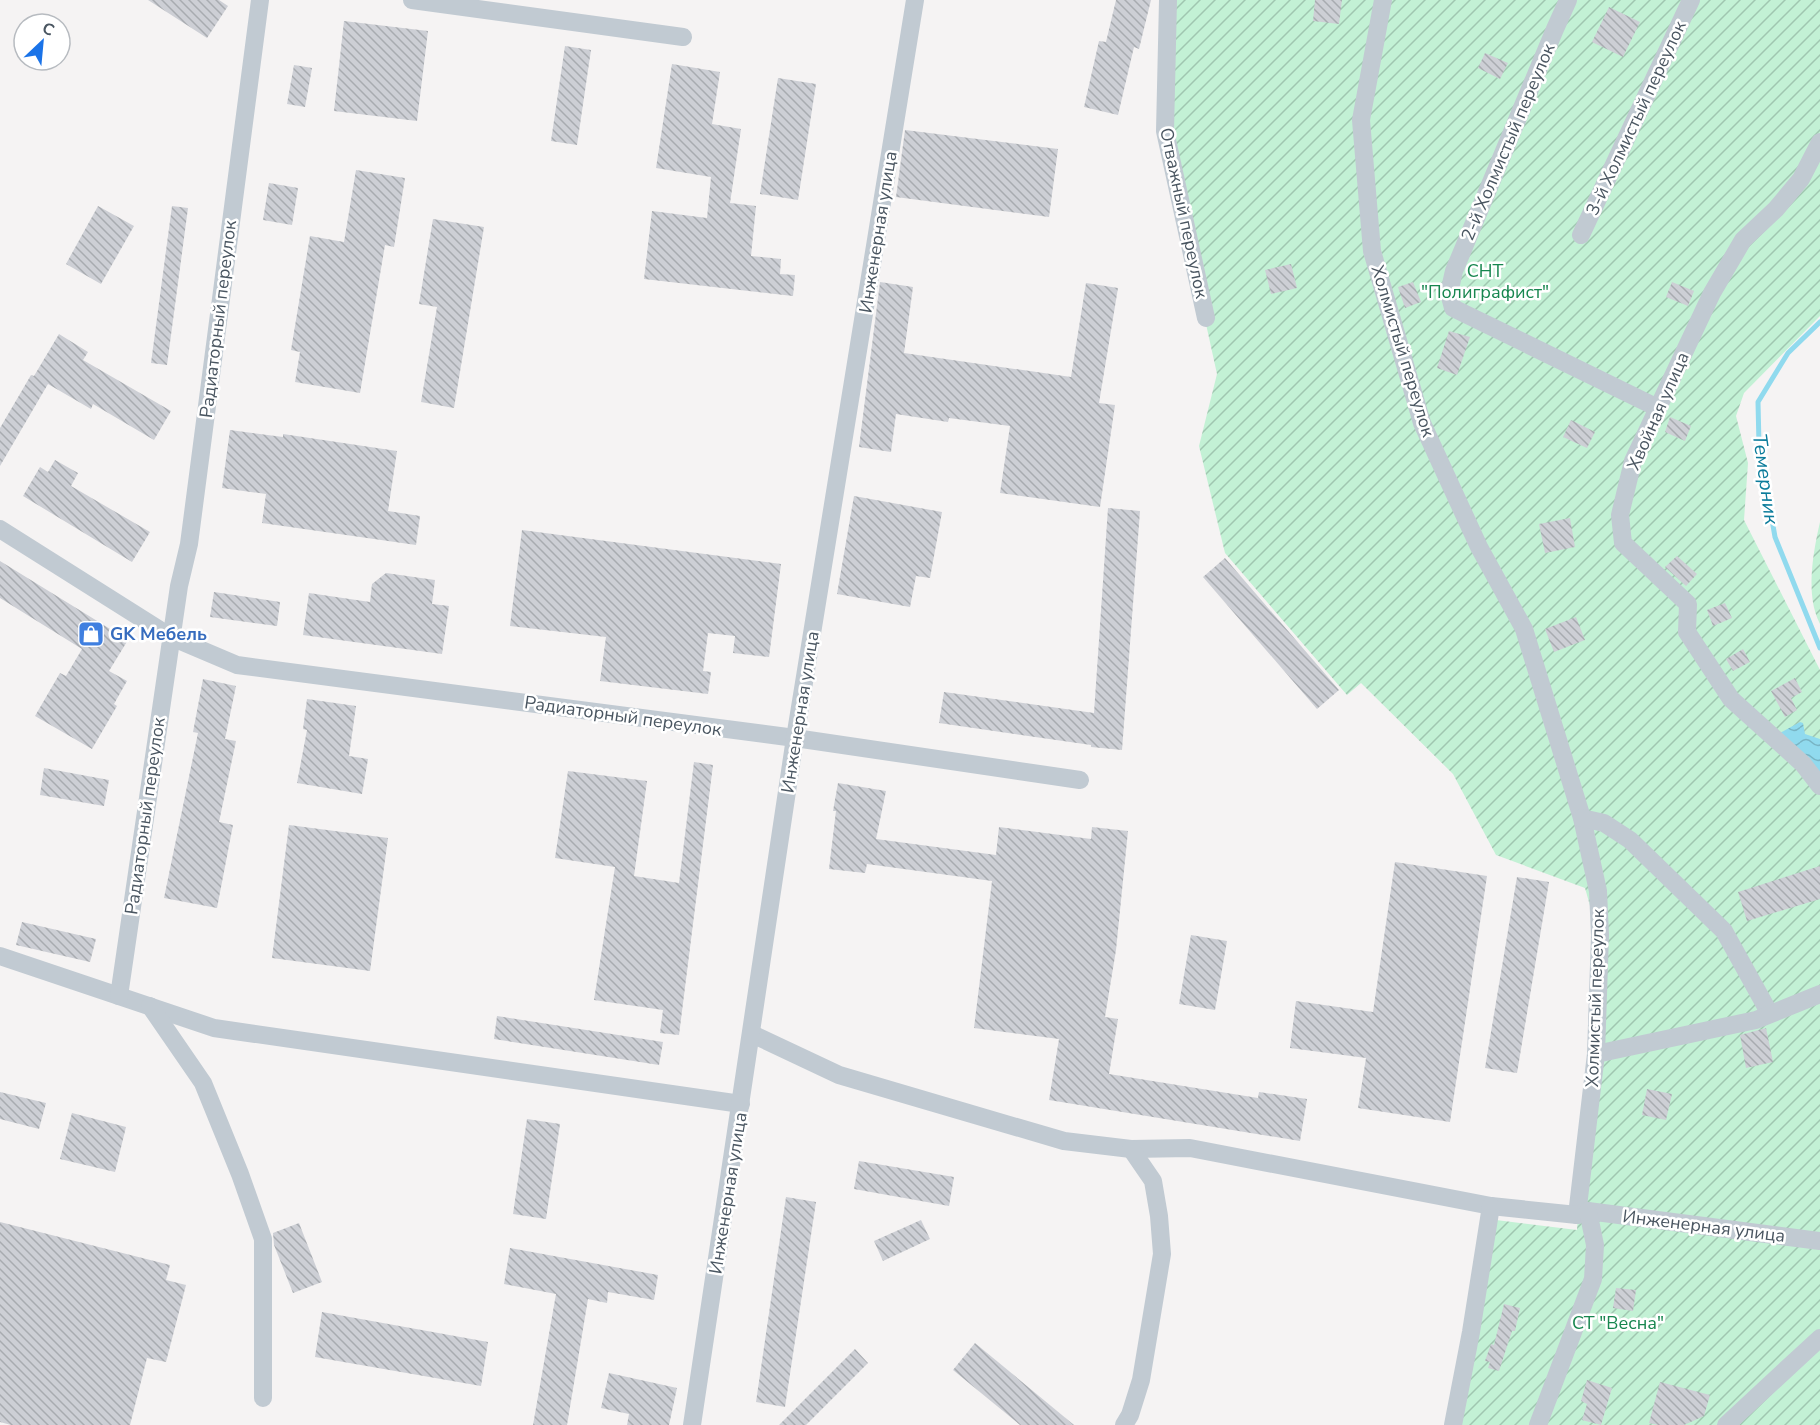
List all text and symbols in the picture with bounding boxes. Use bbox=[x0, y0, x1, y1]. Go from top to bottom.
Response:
north arrow bbox=[12, 12, 72, 72]
street label: 3-й Холмистый переулок bbox=[1580, 16, 1692, 219]
text: С bbox=[38, 17, 58, 42]
street label: 2-й Холмистый переулок bbox=[1456, 39, 1561, 244]
street label: Отважный переулок bbox=[1154, 126, 1214, 301]
street label: Инженерная улица bbox=[853, 149, 903, 315]
street label: Радиаторный переулок bbox=[194, 218, 242, 419]
park label: СНТ "Полиграфист" bbox=[1421, 259, 1549, 304]
street label: Холмистый переулок bbox=[1365, 262, 1441, 440]
street label: Хвойная улица bbox=[1621, 348, 1695, 474]
water label: Темерник bbox=[1746, 432, 1785, 527]
shop icon: GK Мебель bbox=[76, 619, 106, 649]
place label: GK Мебель bbox=[110, 622, 207, 646]
street label: Инженерная улица bbox=[775, 629, 825, 795]
street label: Радиаторный переулок bbox=[523, 690, 724, 742]
street label: Радиаторный переулок bbox=[119, 715, 171, 916]
street label: Холмистый переулок bbox=[1580, 908, 1610, 1088]
street label: Инженерная улица bbox=[703, 1110, 753, 1276]
street label: Инженерная улица bbox=[1621, 1204, 1787, 1248]
park label: СТ "Весна" bbox=[1572, 1311, 1664, 1335]

